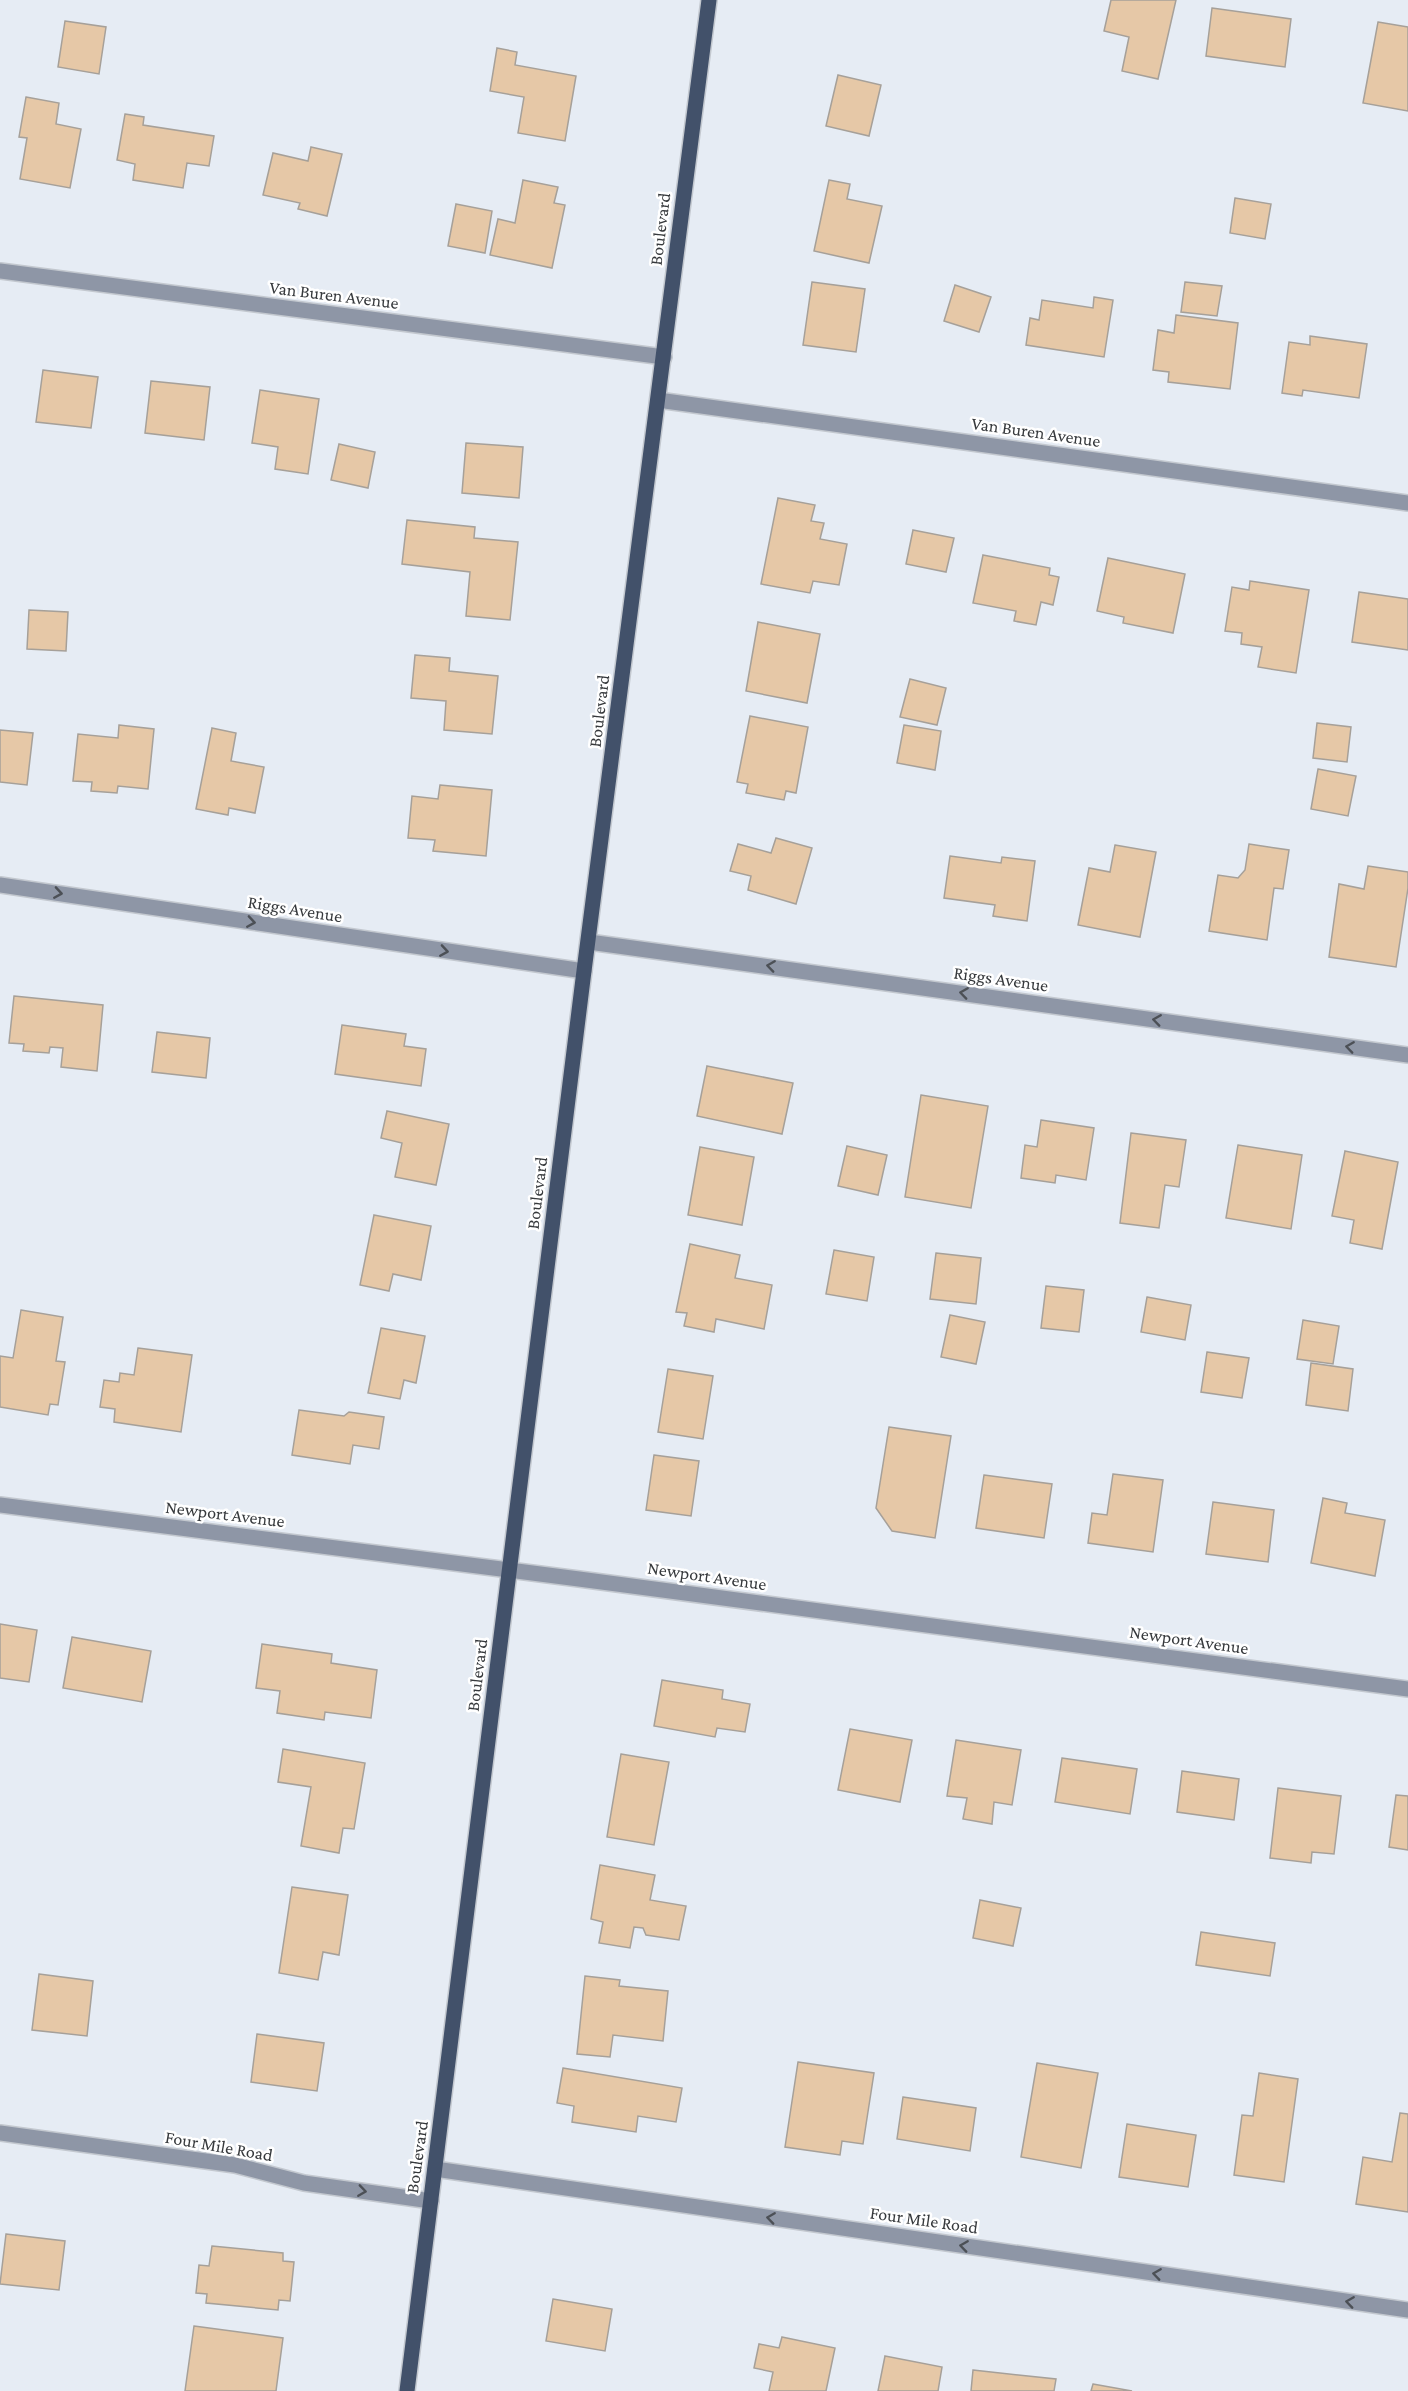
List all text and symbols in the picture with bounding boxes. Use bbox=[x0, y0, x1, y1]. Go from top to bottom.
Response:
street label: Boulevard bbox=[646, 191, 674, 266]
street label: Van Buren Avenue bbox=[268, 277, 400, 313]
street label: Van Buren Avenue bbox=[970, 413, 1102, 451]
street label: Boulevard bbox=[585, 673, 613, 748]
one-way arrow bbox=[53, 887, 62, 899]
street label: Riggs Avenue bbox=[246, 892, 344, 926]
one-way arrow bbox=[246, 916, 255, 928]
one-way arrow bbox=[439, 945, 448, 957]
one-way arrow bbox=[766, 961, 775, 973]
street label: Riggs Avenue bbox=[952, 962, 1050, 996]
one-way arrow bbox=[959, 988, 968, 1000]
one-way arrow bbox=[1152, 1015, 1162, 1027]
one-way arrow bbox=[1345, 1042, 1355, 1054]
street label: Boulevard bbox=[523, 1155, 551, 1230]
street label: Newport Avenue bbox=[164, 1497, 286, 1531]
street label: Newport Avenue bbox=[646, 1558, 768, 1594]
street label: Newport Avenue bbox=[1128, 1622, 1250, 1658]
street label: Boulevard bbox=[463, 1637, 491, 1712]
street label: Boulevard bbox=[402, 2119, 432, 2194]
street label: Four Mile Road bbox=[164, 2127, 275, 2165]
one-way arrow bbox=[357, 2185, 366, 2197]
street label: Four Mile Road bbox=[869, 2203, 980, 2238]
one-way arrow bbox=[767, 2212, 776, 2224]
one-way arrow bbox=[960, 2240, 969, 2252]
one-way arrow bbox=[1153, 2268, 1162, 2280]
one-way arrow bbox=[1345, 2296, 1355, 2308]

